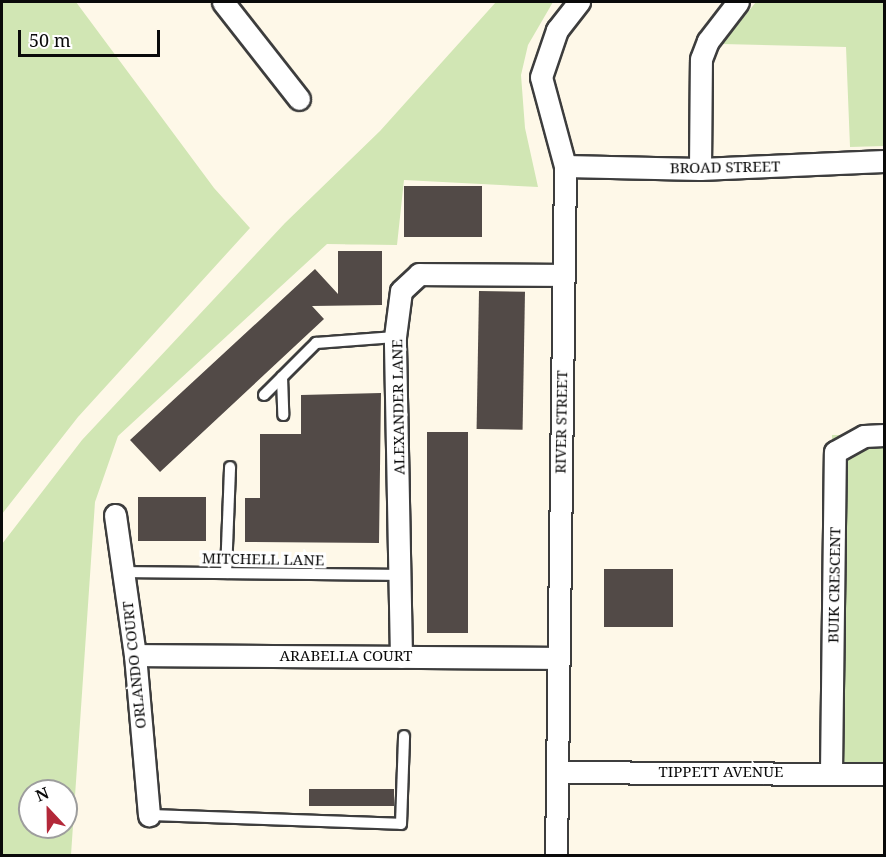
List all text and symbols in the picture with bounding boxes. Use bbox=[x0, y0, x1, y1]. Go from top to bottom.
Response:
scale bar bbox=[21, 18, 164, 56]
text: 50 m bbox=[29, 28, 71, 52]
street label: BROAD STREET bbox=[670, 157, 780, 177]
street label: ALEXANDER LANE bbox=[388, 339, 408, 475]
street label: RIVER STREET bbox=[551, 370, 571, 474]
street label: BUIK CRESCENT bbox=[824, 527, 844, 643]
street label: MITCHELL LANE bbox=[202, 549, 324, 569]
street label: ORLANDO COURT bbox=[118, 600, 150, 730]
street label: ARABELLA COURT bbox=[279, 647, 413, 665]
street label: TIPPETT AVENUE bbox=[659, 763, 783, 781]
north arrow bbox=[18, 779, 78, 839]
text: N bbox=[32, 782, 52, 807]

